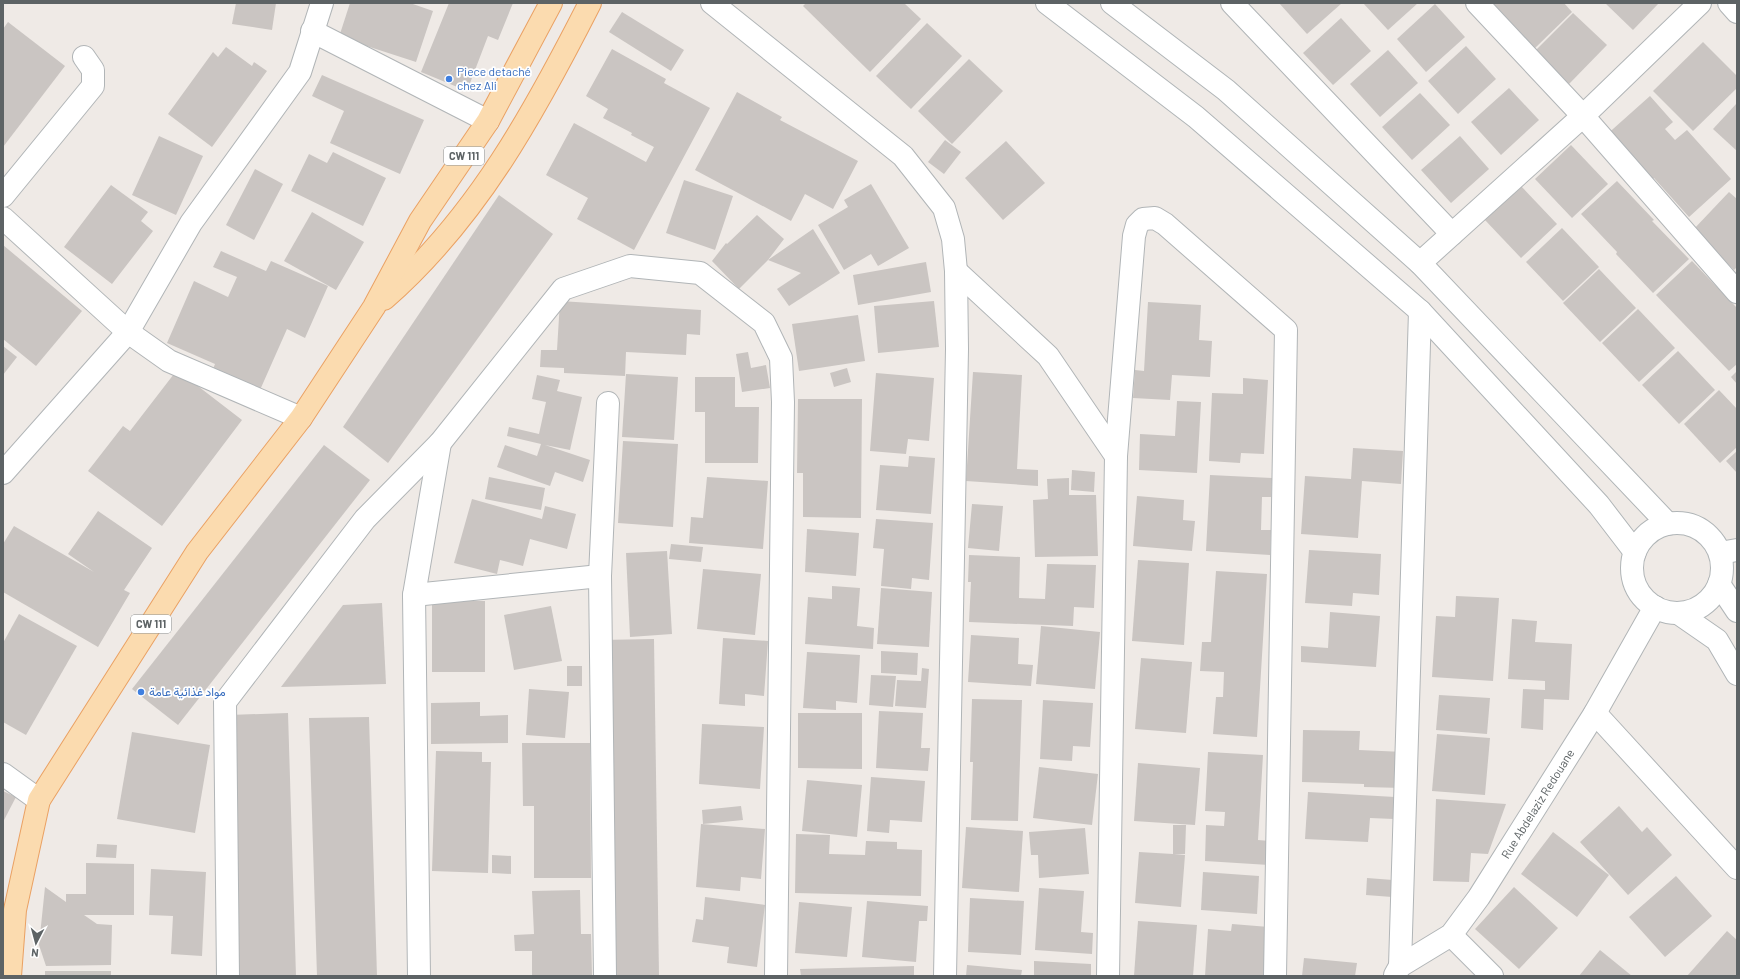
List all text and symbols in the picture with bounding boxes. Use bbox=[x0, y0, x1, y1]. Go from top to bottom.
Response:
place label: Piece detaché chez Ali bbox=[457, 64, 531, 92]
marker: Piece detaché chez Ali bbox=[444, 74, 454, 84]
road number: CW 111 bbox=[444, 147, 484, 165]
road number: CW 111 bbox=[131, 615, 171, 633]
place label: مواد غذائية عامة bbox=[149, 684, 226, 700]
marker: مواد غذائية عامة bbox=[136, 687, 146, 697]
street label: Rue Abdelaziz Redouane bbox=[1498, 746, 1577, 861]
north arrow bbox=[16, 923, 56, 963]
text: N bbox=[31, 947, 39, 960]

